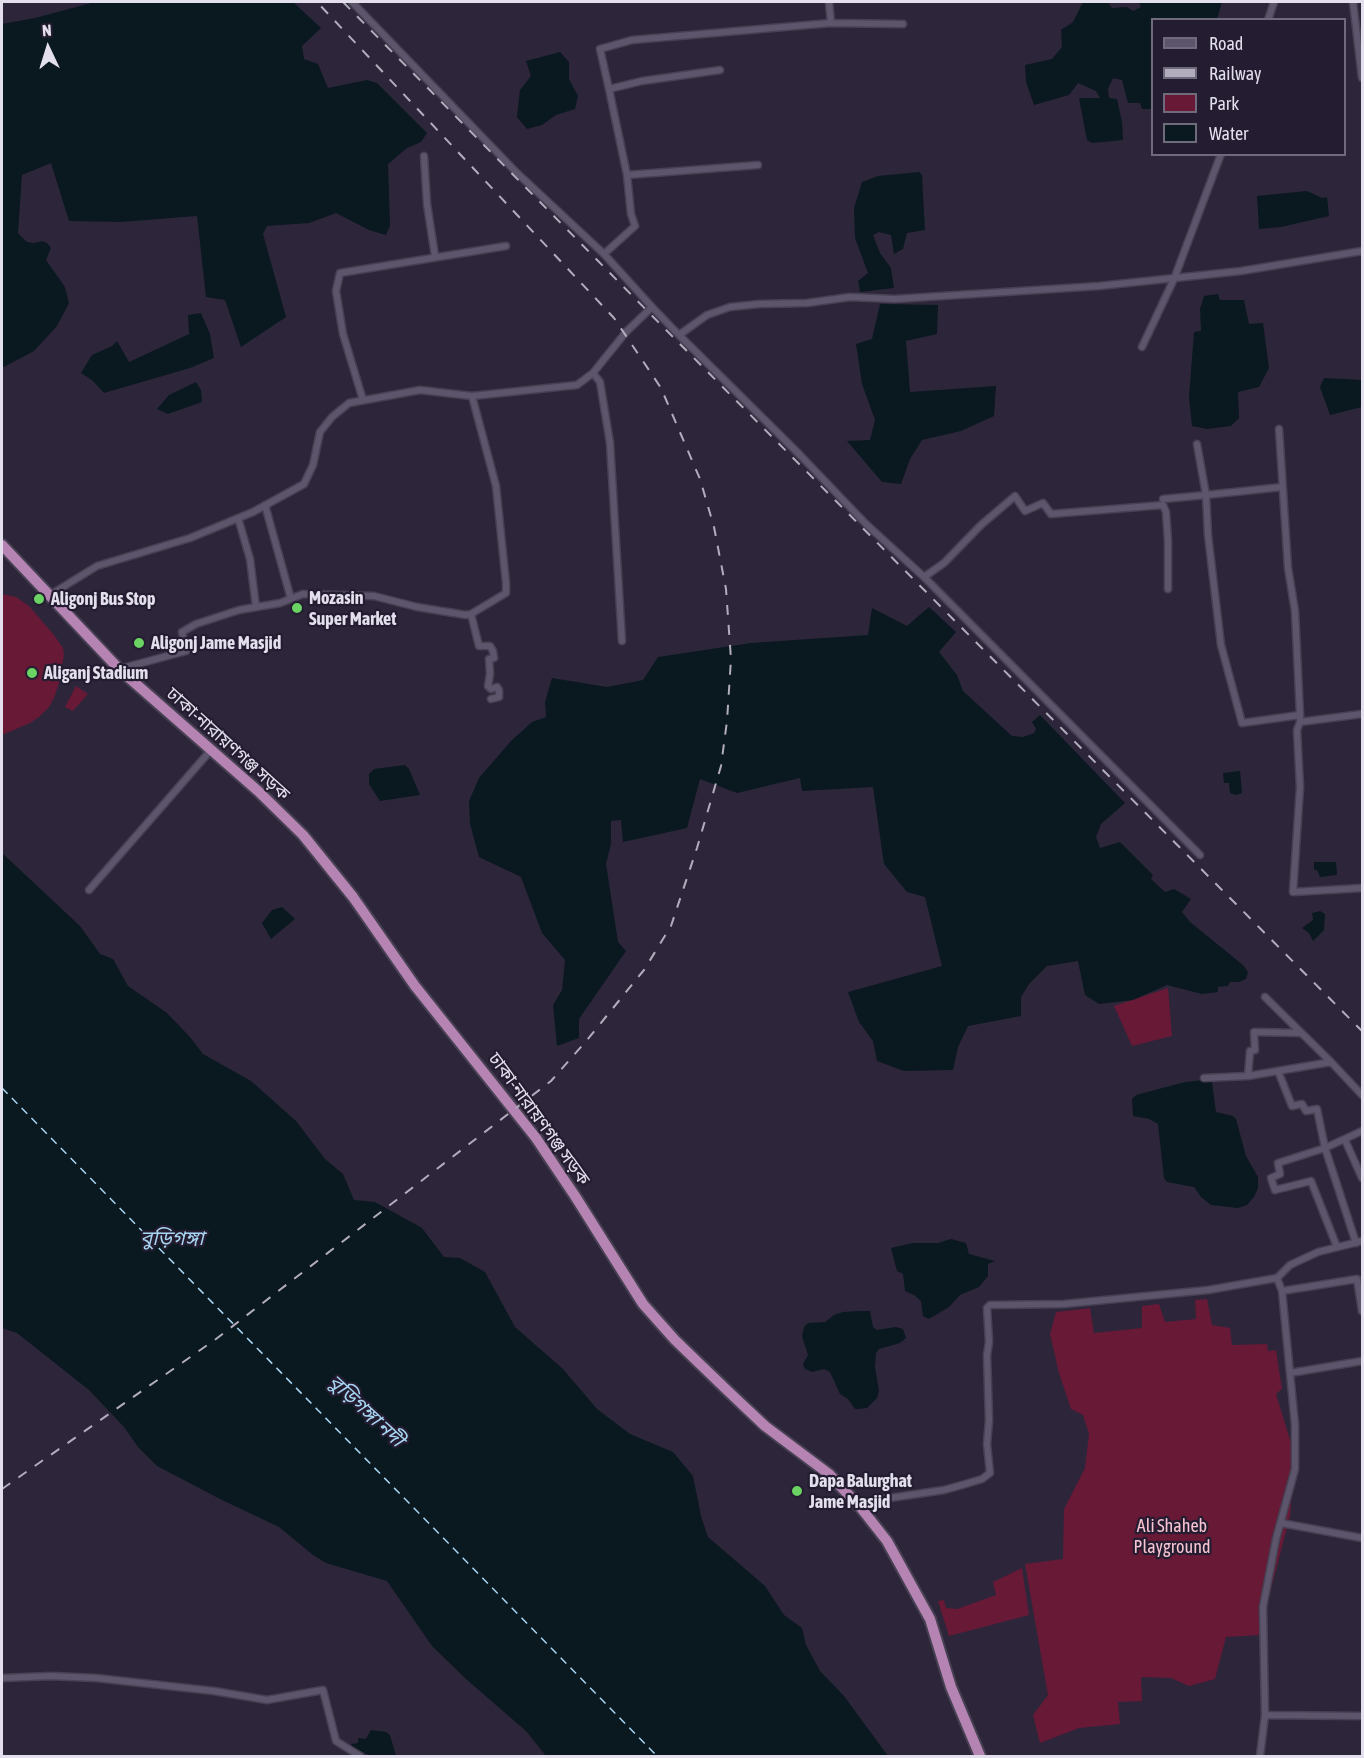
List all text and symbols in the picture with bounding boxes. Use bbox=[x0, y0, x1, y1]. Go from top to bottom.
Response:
north arrow bbox=[18, 18, 78, 78]
legend bbox=[1151, 18, 1346, 156]
text: N bbox=[41, 21, 52, 39]
text: Road bbox=[1209, 33, 1243, 54]
text: Railway bbox=[1209, 63, 1261, 84]
text: Park bbox=[1209, 93, 1239, 114]
text: Water bbox=[1209, 123, 1248, 144]
place label: Mozasin Super Market bbox=[309, 587, 396, 630]
place label: Aligonj Bus Stop bbox=[51, 588, 156, 610]
marker: Aligonj Bus Stop bbox=[32, 592, 46, 606]
marker: Mozasin Super Market bbox=[290, 601, 304, 615]
place label: Aligonj Jame Masjid bbox=[151, 632, 281, 654]
marker: Aligonj Jame Masjid bbox=[132, 636, 146, 650]
place label: Aliganj Stadium bbox=[44, 662, 148, 684]
marker: Aliganj Stadium bbox=[25, 666, 39, 680]
street label: ঢাকা-নারায়ণগঞ্জ সড়ক bbox=[162, 683, 294, 805]
street label: ঢাকা-নারায়ণগঞ্জ সড়ক bbox=[484, 1049, 594, 1189]
water label: বুড়িগঙ্গা bbox=[140, 1227, 204, 1251]
water label: বুড়িগঙ্গা নদী bbox=[323, 1370, 409, 1452]
place label: Dapa Balurghat Jame Masjid bbox=[809, 1470, 912, 1512]
marker: Dapa Balurghat Jame Masjid bbox=[790, 1484, 804, 1498]
park label: Ali Shaheb Playground bbox=[1134, 1515, 1210, 1558]

